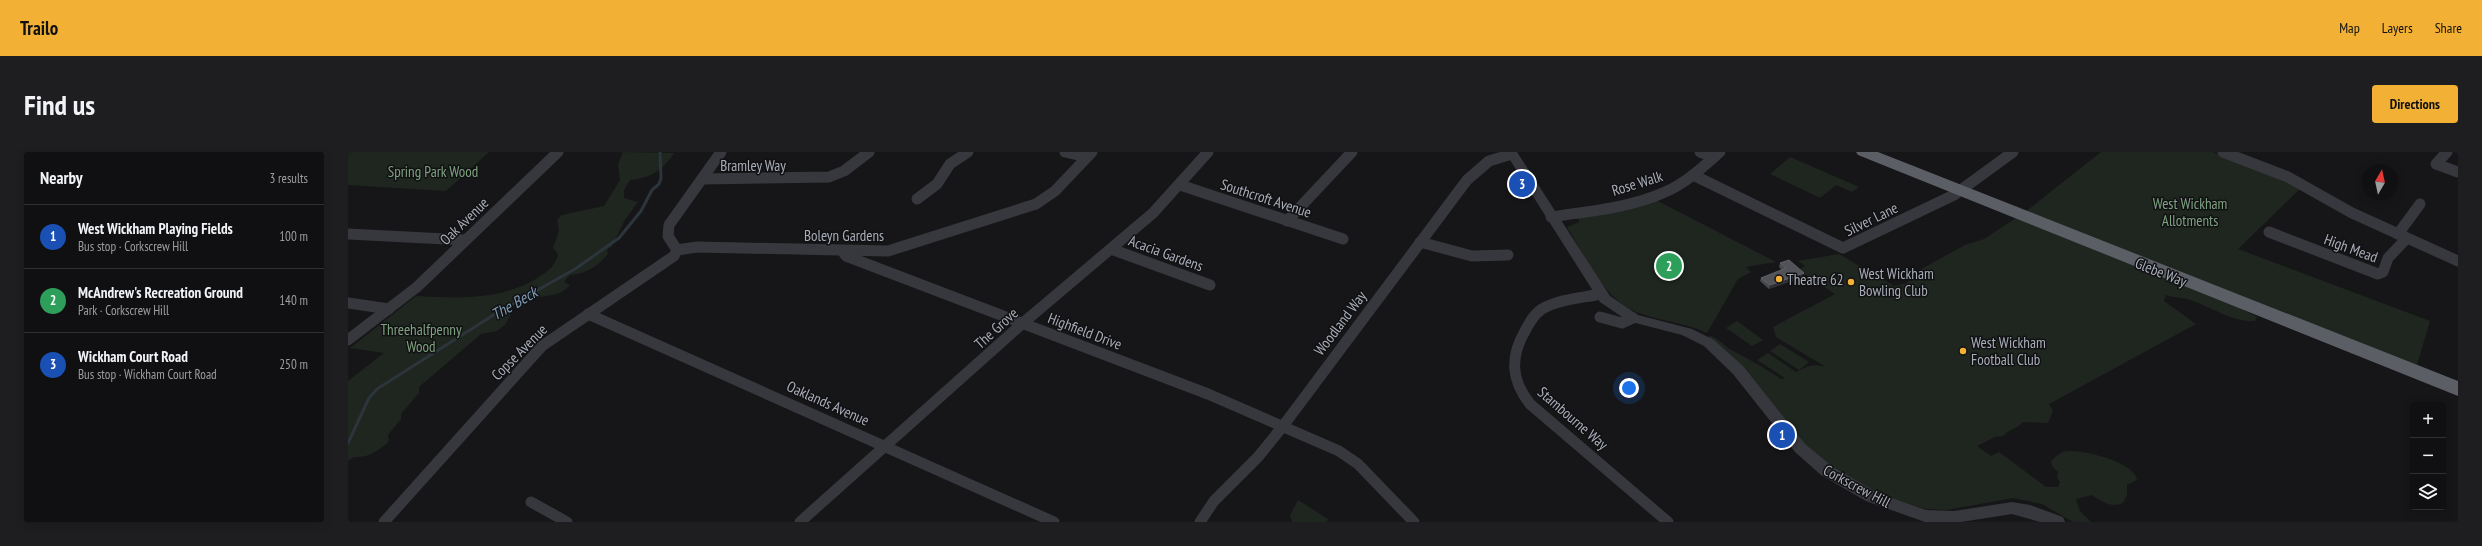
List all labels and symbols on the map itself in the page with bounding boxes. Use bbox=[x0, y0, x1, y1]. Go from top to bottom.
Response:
street label: Bramley Way bbox=[720, 156, 786, 175]
park label: Spring Park Wood bbox=[388, 162, 478, 181]
north arrow bbox=[2362, 164, 2398, 200]
street label: Rose Walk bbox=[1609, 166, 1665, 200]
pin: 3 bbox=[1509, 169, 1535, 199]
street label: Southcroft Avenue bbox=[1218, 174, 1314, 222]
street label: Oak Avenue bbox=[436, 193, 492, 249]
park label: West Wickham Allotments bbox=[2153, 194, 2227, 230]
street label: Silver Lane bbox=[1841, 198, 1901, 240]
street label: Boleyn Gardens bbox=[804, 226, 884, 245]
street label: High Mead bbox=[2322, 230, 2380, 266]
street label: Acacia Gardens bbox=[1126, 231, 1206, 275]
pin: 2 bbox=[1656, 251, 1682, 281]
street label: Glebe Way bbox=[2132, 253, 2190, 291]
place label: West Wickham Bowling Club bbox=[1859, 264, 1934, 300]
place label: Theatre 62 bbox=[1787, 270, 1844, 289]
marker: Theatre 62 bbox=[1774, 274, 1784, 284]
marker: West Wickham Bowling Club bbox=[1846, 277, 1856, 287]
water label: The Beck bbox=[487, 281, 542, 324]
street label: Woodland Way bbox=[1310, 287, 1371, 359]
street label: The Grove bbox=[970, 303, 1022, 353]
street label: Highfield Drive bbox=[1045, 308, 1125, 354]
park label: Threehalfpenny Wood bbox=[380, 320, 462, 356]
street label: Copse Avenue bbox=[487, 320, 551, 384]
place label: West Wickham Football Club bbox=[1971, 333, 2046, 369]
marker: West Wickham Football Club bbox=[1958, 346, 1968, 356]
street label: Oaklands Avenue bbox=[784, 376, 872, 430]
your location bbox=[1619, 378, 1639, 398]
street label: Stambourne Way bbox=[1534, 382, 1612, 454]
pin: 1 bbox=[1769, 420, 1795, 450]
street label: Corkscrew Hill bbox=[1820, 460, 1894, 512]

